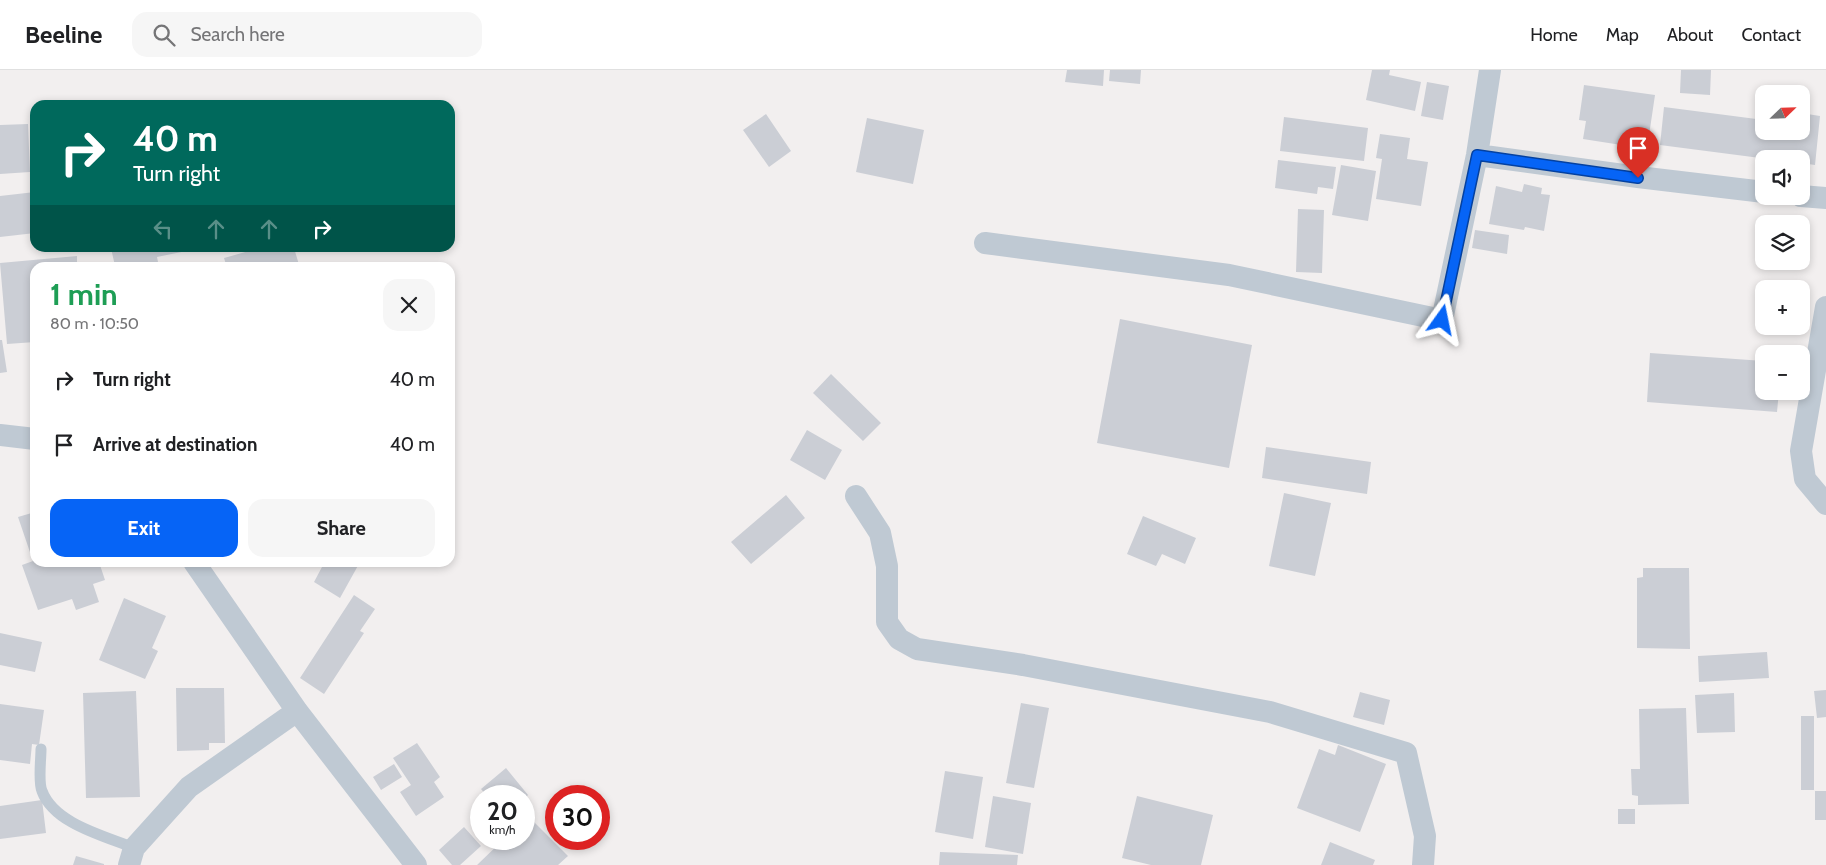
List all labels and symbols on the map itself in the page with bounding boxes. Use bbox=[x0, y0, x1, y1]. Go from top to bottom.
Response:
north arrow bbox=[1755, 85, 1810, 140]
pin bbox=[1617, 127, 1659, 178]
position arrow bbox=[1415, 293, 1467, 345]
speed limit sign: 30 bbox=[545, 785, 610, 850]

